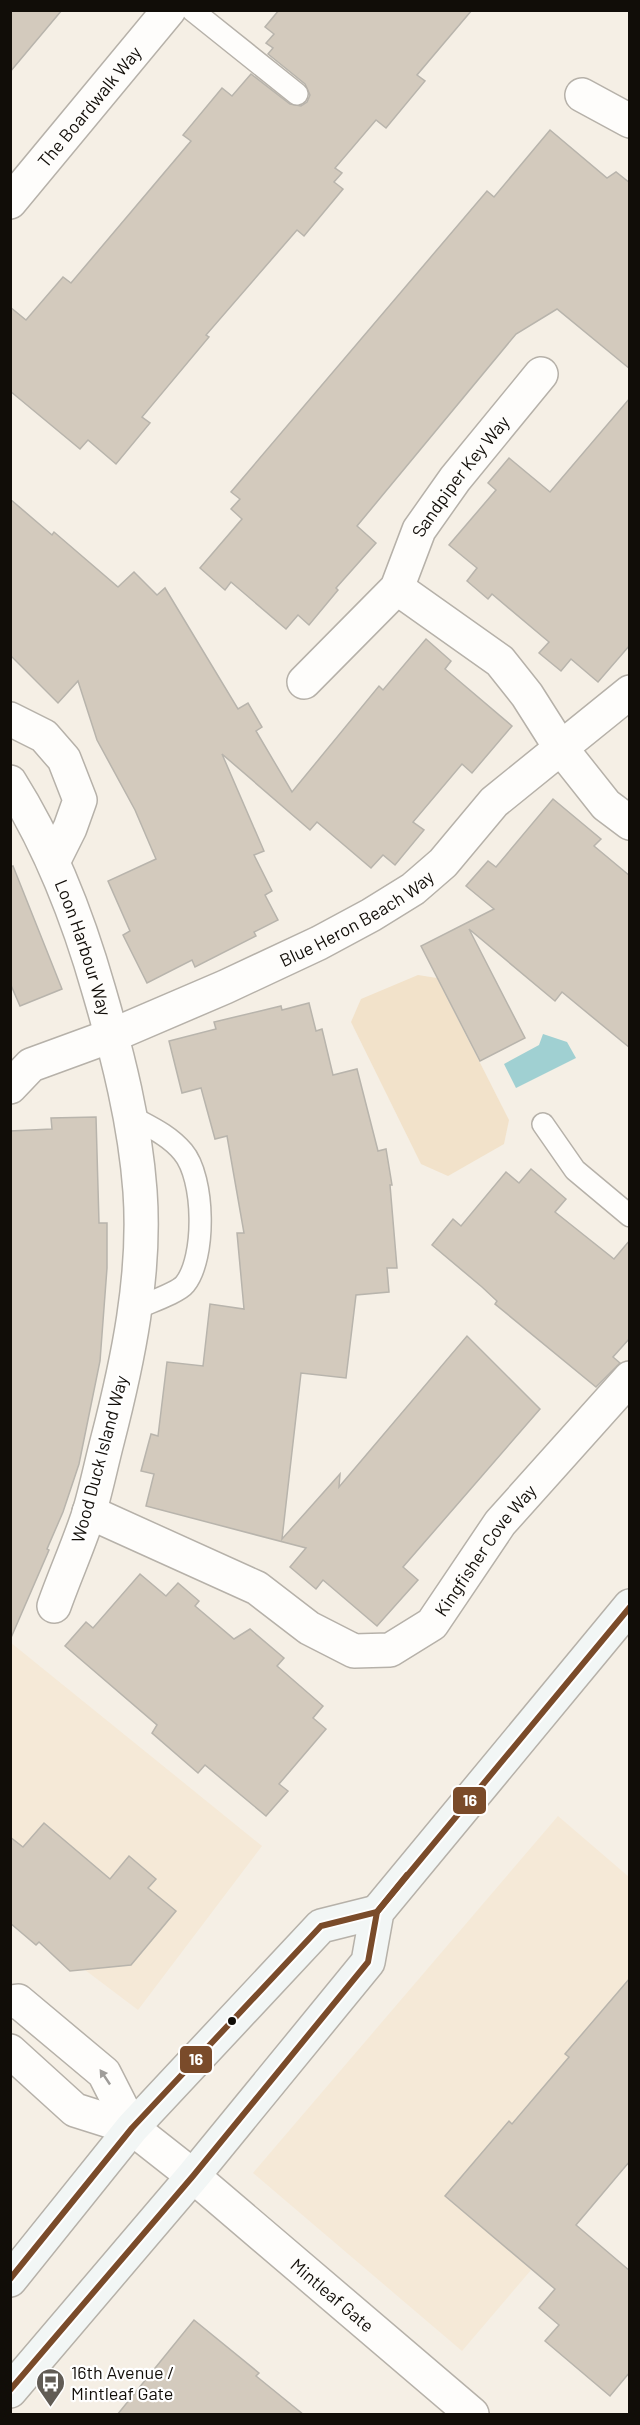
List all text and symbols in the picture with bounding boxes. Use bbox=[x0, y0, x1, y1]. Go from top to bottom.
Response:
street label: The Boardwalk Way bbox=[33, 41, 146, 172]
street label: Sandpiper Key Way bbox=[407, 411, 514, 540]
street label: Blue Heron Beach Way bbox=[276, 865, 438, 971]
street label: Loon Harbour Way bbox=[51, 876, 117, 1018]
street label: Wood Duck Island Way bbox=[66, 1373, 132, 1545]
street label: Kingfisher Cove Way bbox=[430, 1480, 540, 1620]
line badge: 16 bbox=[452, 1786, 487, 1815]
text: 16 bbox=[463, 1790, 478, 1809]
unlabelled marker bbox=[226, 2015, 238, 2027]
line badge: 16 bbox=[179, 2045, 213, 2074]
text: 16 bbox=[189, 2049, 204, 2068]
one-way arrow bbox=[99, 2069, 111, 2085]
street label: Mintleaf Gate bbox=[286, 2253, 379, 2337]
place label: 16th Avenue / Mintleaf Gate bbox=[71, 2361, 174, 2404]
bus stop icon: 16th Avenue / Mintleaf Gate bbox=[34, 2366, 66, 2408]

